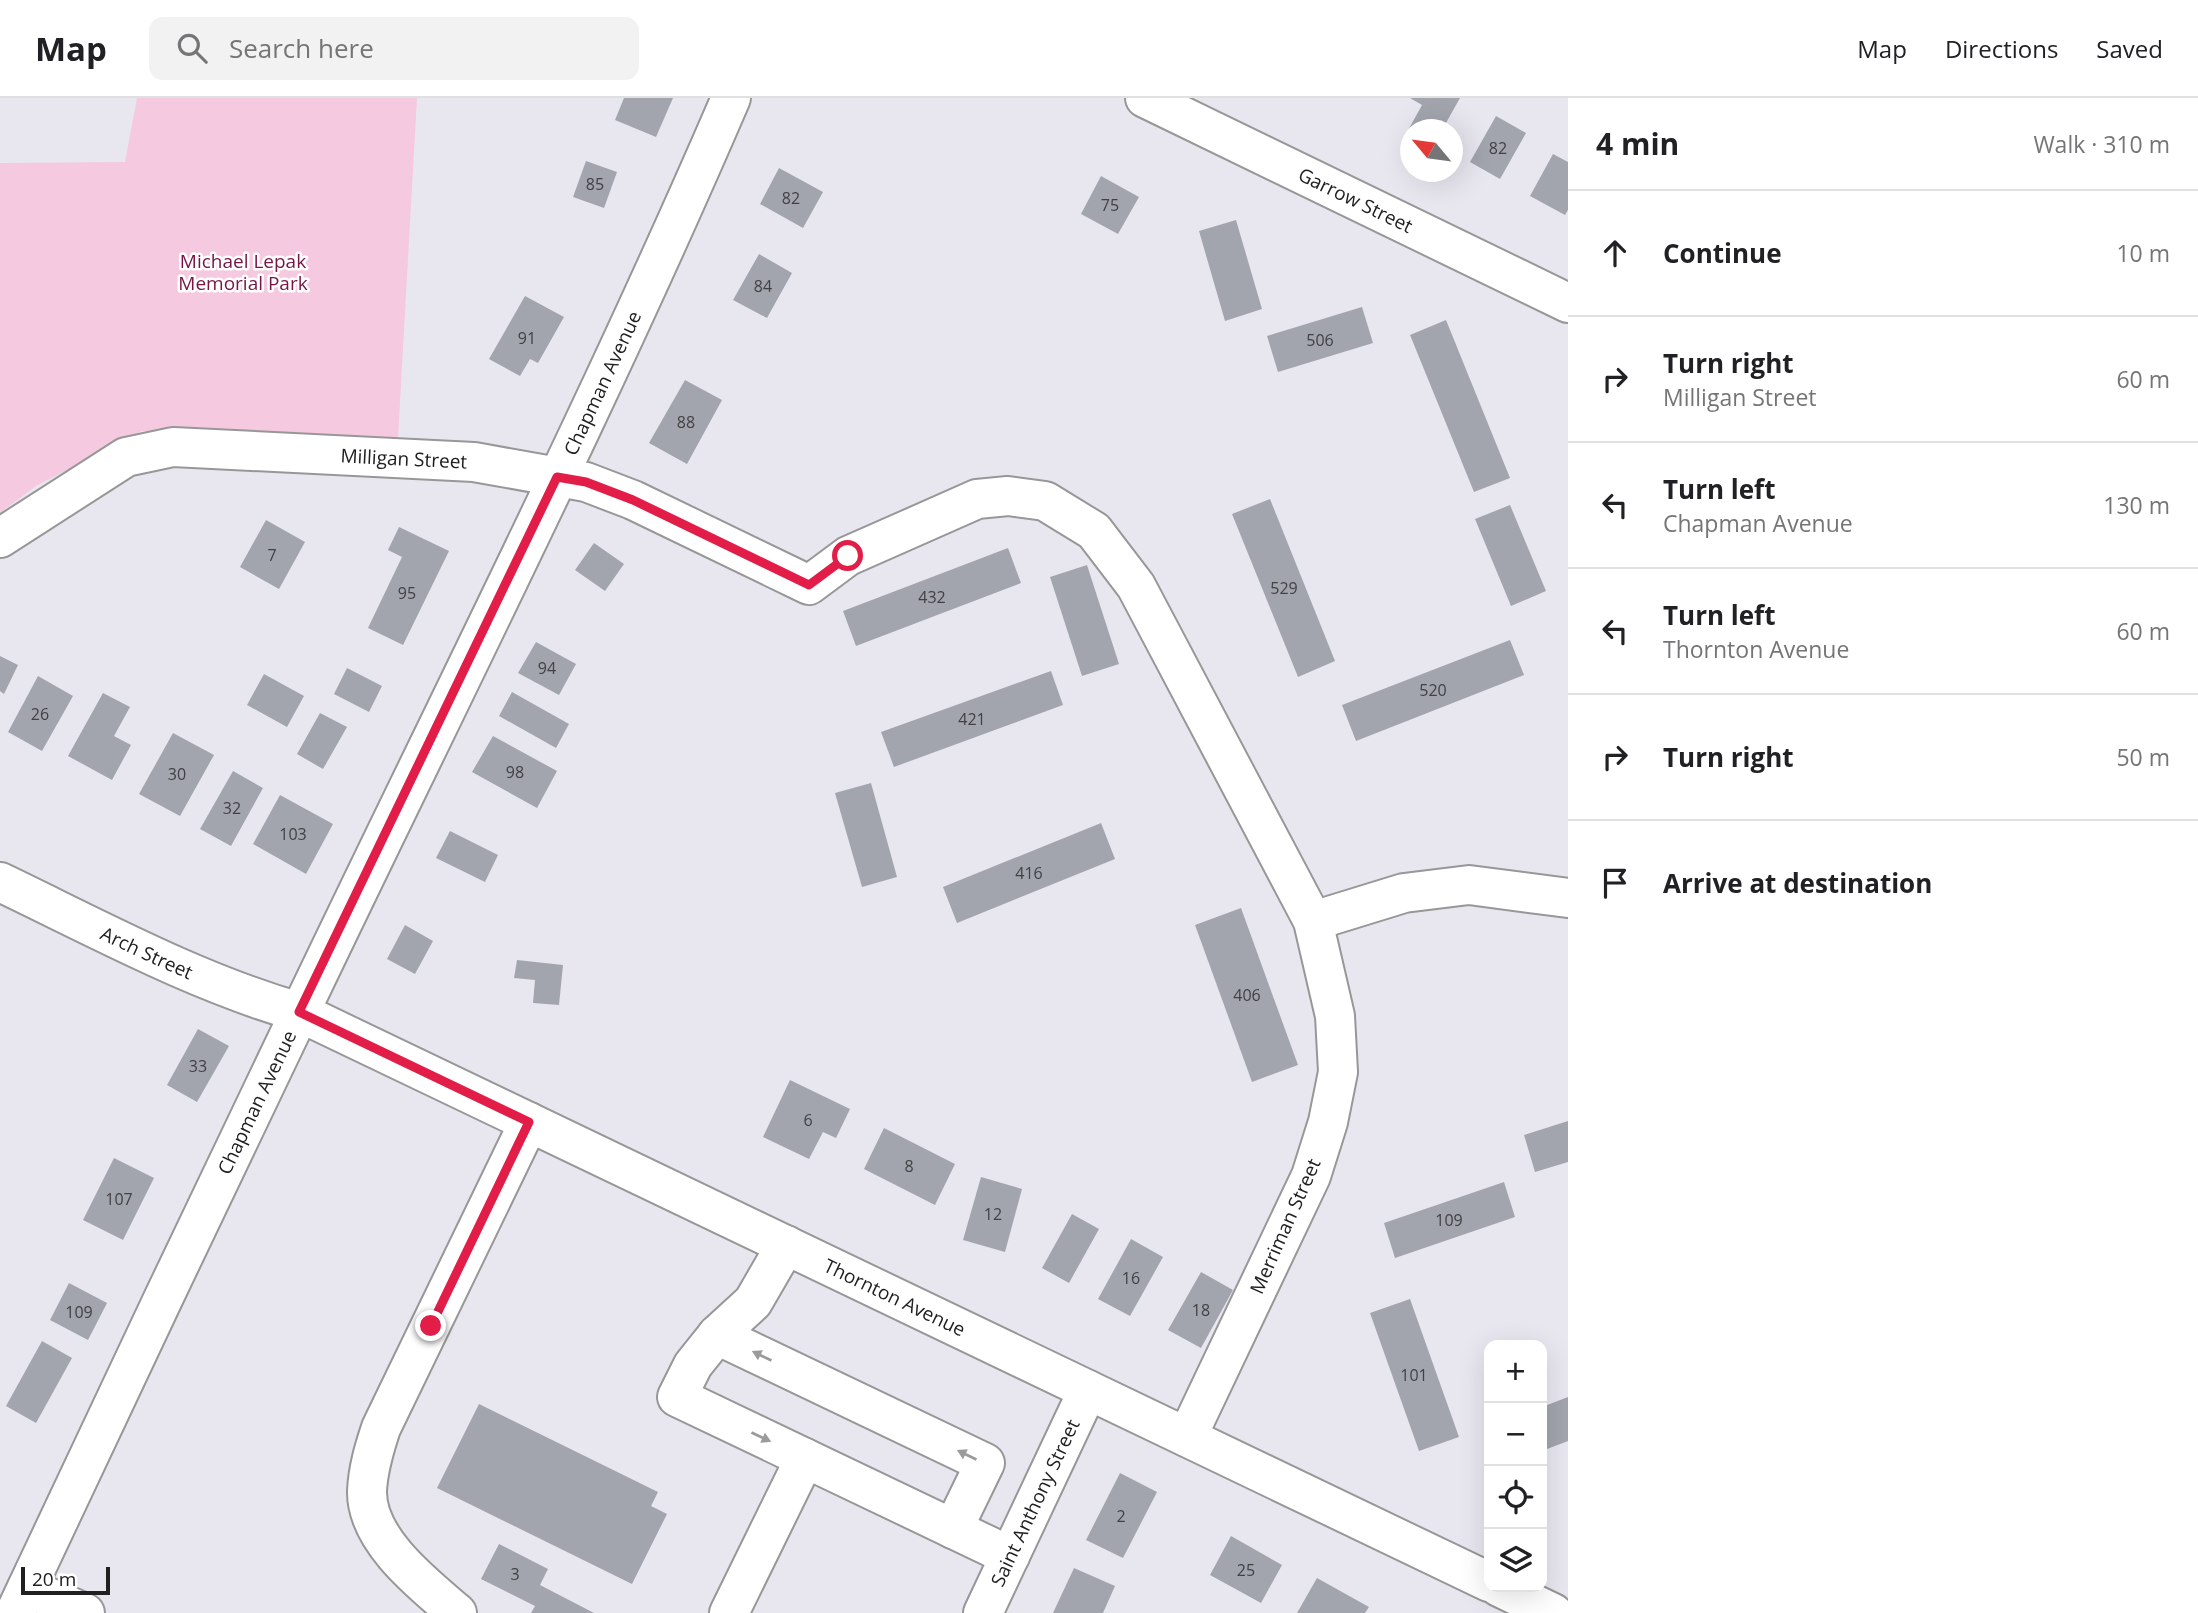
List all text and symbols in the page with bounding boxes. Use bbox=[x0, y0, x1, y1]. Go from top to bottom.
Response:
search box bbox=[149, 17, 639, 80]
text: Map bbox=[35, 26, 107, 71]
icon: search bbox=[173, 29, 211, 67]
text: Search here bbox=[229, 30, 374, 66]
text: Map bbox=[1857, 32, 1907, 65]
text: Directions bbox=[1945, 32, 2058, 65]
text: Saved bbox=[2096, 32, 2163, 65]
north arrow bbox=[1400, 119, 1463, 182]
text: 4 min bbox=[1596, 123, 1679, 164]
text: Walk · 310 m bbox=[2033, 128, 2170, 160]
house number: 82 bbox=[1489, 137, 1507, 159]
street label: Garrow Street bbox=[1294, 161, 1417, 239]
house number: 85 bbox=[586, 173, 604, 195]
house number: 82 bbox=[782, 187, 800, 209]
house number: 75 bbox=[1101, 194, 1119, 216]
icon: ahead bbox=[1596, 234, 1634, 272]
text: Continue bbox=[1663, 235, 1782, 271]
text: 10 m bbox=[2116, 237, 2170, 269]
park label: Michael Lepak Memorial Park bbox=[178, 248, 308, 296]
house number: 84 bbox=[754, 275, 772, 297]
street label: Chapman Avenue bbox=[557, 307, 647, 460]
house number: 91 bbox=[518, 327, 536, 349]
house number: 506 bbox=[1306, 329, 1334, 351]
text: Turn right bbox=[1663, 345, 1794, 381]
icon: right bbox=[1596, 360, 1634, 398]
text: 60 m bbox=[2116, 363, 2170, 395]
text: Milligan Street bbox=[1663, 381, 1817, 413]
house number: 88 bbox=[677, 411, 695, 433]
street label: Milligan Street bbox=[340, 442, 468, 475]
text: Turn left bbox=[1663, 471, 1775, 507]
icon: left bbox=[1596, 486, 1634, 524]
text: 130 m bbox=[2103, 489, 2170, 521]
text: Chapman Avenue bbox=[1663, 507, 1853, 539]
route start bbox=[832, 540, 863, 571]
house number: 7 bbox=[267, 544, 277, 566]
house number: 529 bbox=[1270, 577, 1298, 599]
house number: 95 bbox=[398, 582, 416, 604]
house number: 432 bbox=[918, 586, 946, 608]
text: Turn left bbox=[1663, 597, 1775, 633]
icon: left bbox=[1596, 612, 1634, 650]
text: 60 m bbox=[2116, 615, 2170, 647]
text: Thornton Avenue bbox=[1663, 633, 1849, 665]
house number: 94 bbox=[538, 657, 556, 679]
house number: 520 bbox=[1419, 679, 1447, 701]
house number: 26 bbox=[31, 703, 49, 725]
house number: 421 bbox=[958, 708, 986, 730]
icon: right bbox=[1596, 738, 1634, 776]
text: Turn right bbox=[1663, 739, 1794, 775]
text: 50 m bbox=[2116, 741, 2170, 773]
house number: 98 bbox=[506, 761, 524, 783]
house number: 30 bbox=[168, 763, 186, 785]
house number: 32 bbox=[223, 797, 241, 819]
house number: 103 bbox=[279, 823, 307, 845]
house number: 416 bbox=[1015, 862, 1043, 884]
icon: arrive bbox=[1596, 864, 1634, 902]
text: Arrive at destination bbox=[1663, 865, 1932, 901]
street label: Arch Street bbox=[97, 920, 197, 985]
house number: 406 bbox=[1233, 984, 1261, 1006]
street label: Chapman Avenue bbox=[211, 1026, 302, 1179]
house number: 33 bbox=[189, 1055, 207, 1077]
house number: 6 bbox=[803, 1109, 813, 1131]
street label: Merriman Street bbox=[1243, 1154, 1327, 1298]
house number: 8 bbox=[904, 1155, 914, 1177]
house number: 107 bbox=[105, 1188, 133, 1210]
house number: 12 bbox=[984, 1203, 1002, 1225]
house number: 109 bbox=[1435, 1209, 1463, 1231]
street label: Thornton Avenue bbox=[820, 1252, 970, 1342]
house number: 16 bbox=[1122, 1267, 1140, 1289]
house number: 18 bbox=[1192, 1299, 1210, 1321]
house number: 109 bbox=[65, 1301, 93, 1323]
route end bbox=[415, 1310, 446, 1341]
map controls bbox=[1484, 1340, 1547, 1592]
button: + bbox=[1484, 1340, 1547, 1403]
one-way arrow bbox=[752, 1350, 772, 1362]
house number: 101 bbox=[1400, 1364, 1428, 1386]
button: − bbox=[1484, 1403, 1547, 1466]
street label: Saint Anthony Street bbox=[984, 1415, 1086, 1590]
one-way arrow bbox=[750, 1431, 771, 1442]
one-way arrow bbox=[957, 1449, 977, 1460]
button: locate bbox=[1484, 1466, 1547, 1529]
house number: 2 bbox=[1116, 1505, 1126, 1527]
button: layers bbox=[1484, 1529, 1547, 1592]
house number: 25 bbox=[1237, 1559, 1255, 1581]
house number: 3 bbox=[510, 1563, 520, 1585]
scale bar bbox=[21, 1564, 110, 1596]
text: 20 m bbox=[32, 1566, 76, 1592]

